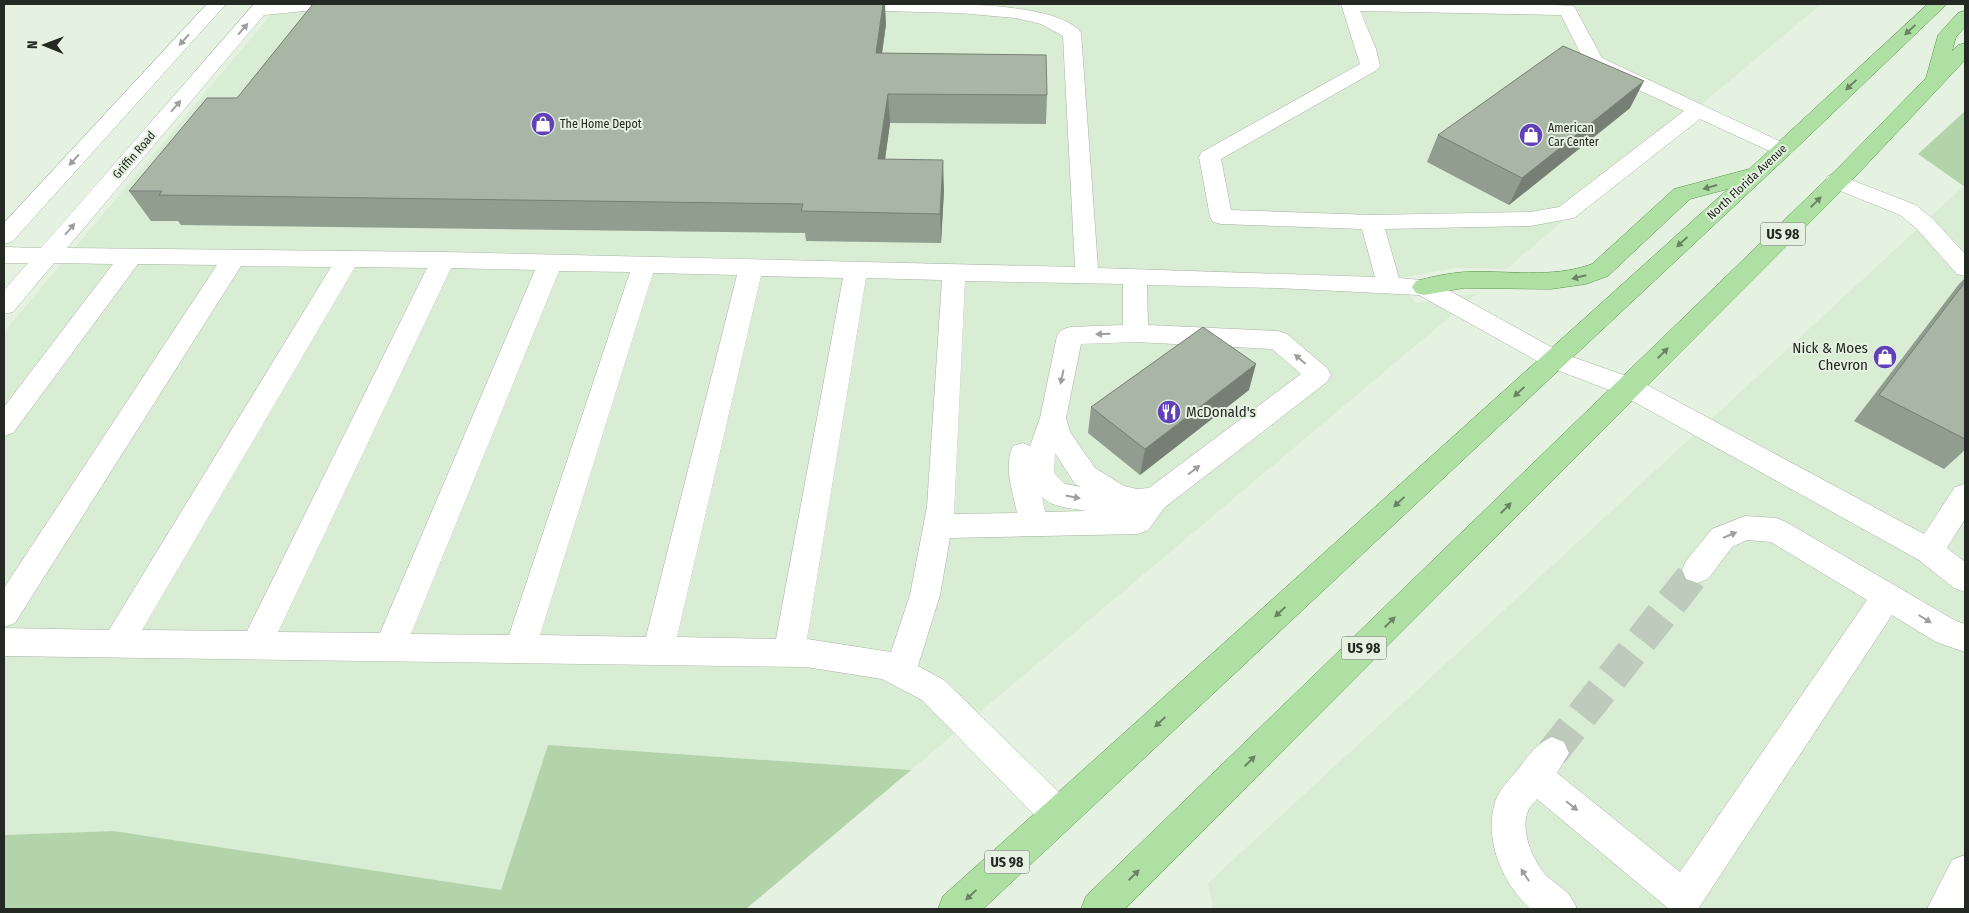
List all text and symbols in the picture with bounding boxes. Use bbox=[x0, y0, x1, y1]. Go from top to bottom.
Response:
north arrow bbox=[20, 20, 70, 70]
one-way arrow bbox=[237, 22, 248, 35]
one-way arrow bbox=[1904, 24, 1916, 36]
one-way arrow bbox=[178, 33, 190, 45]
text: N bbox=[24, 40, 41, 49]
one-way arrow bbox=[1845, 79, 1857, 91]
one-way arrow bbox=[170, 101, 182, 113]
shop icon: The Home Depot bbox=[530, 111, 556, 137]
place label: The Home Depot bbox=[560, 117, 642, 131]
place label: American Car Center bbox=[1548, 121, 1600, 149]
shop icon: American Car Center bbox=[1518, 122, 1544, 148]
street label: Griffin Road bbox=[110, 128, 158, 182]
street label: North Florida Avenue bbox=[1704, 141, 1790, 223]
one-way arrow bbox=[69, 153, 80, 166]
one-way arrow bbox=[1702, 183, 1717, 191]
one-way arrow bbox=[1810, 196, 1822, 208]
road number: US 98 bbox=[1760, 222, 1806, 245]
one-way arrow bbox=[64, 223, 75, 236]
one-way arrow bbox=[1677, 236, 1689, 248]
one-way arrow bbox=[1571, 273, 1587, 281]
one-way arrow bbox=[1095, 331, 1111, 339]
place label: Nick & Moes Chevron bbox=[1792, 339, 1868, 374]
shop icon: Nick & Moes Chevron bbox=[1872, 344, 1898, 370]
one-way arrow bbox=[1657, 347, 1669, 359]
one-way arrow bbox=[1294, 354, 1306, 365]
one-way arrow bbox=[1057, 369, 1065, 385]
one-way arrow bbox=[1513, 387, 1525, 398]
restaurant icon: McDonald's bbox=[1156, 399, 1182, 425]
place label: McDonald's bbox=[1186, 403, 1256, 421]
one-way arrow bbox=[1187, 464, 1200, 475]
one-way arrow bbox=[1066, 494, 1082, 502]
one-way arrow bbox=[1394, 496, 1406, 508]
one-way arrow bbox=[1500, 502, 1512, 514]
one-way arrow bbox=[1723, 530, 1737, 538]
one-way arrow bbox=[1274, 606, 1286, 618]
one-way arrow bbox=[1919, 615, 1932, 624]
one-way arrow bbox=[1384, 617, 1396, 629]
road number: US 98 bbox=[1342, 636, 1386, 660]
one-way arrow bbox=[1154, 716, 1166, 728]
one-way arrow bbox=[1243, 755, 1255, 767]
one-way arrow bbox=[1565, 801, 1578, 812]
road number: US 98 bbox=[984, 850, 1030, 874]
one-way arrow bbox=[1520, 868, 1529, 881]
one-way arrow bbox=[1128, 869, 1140, 881]
one-way arrow bbox=[965, 890, 977, 901]

